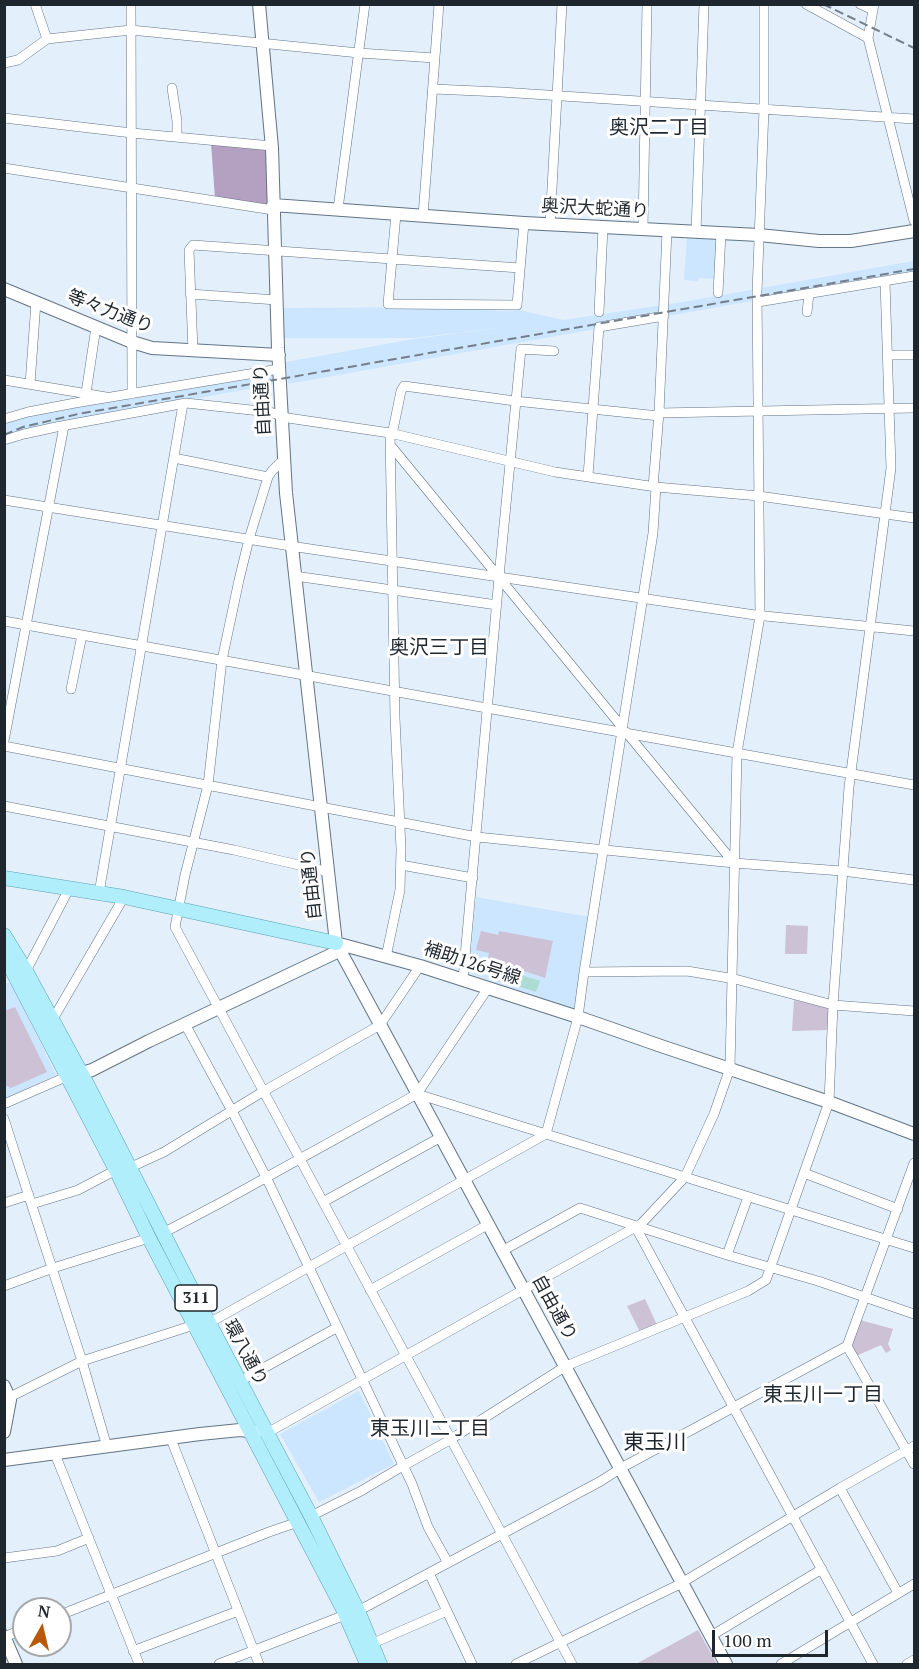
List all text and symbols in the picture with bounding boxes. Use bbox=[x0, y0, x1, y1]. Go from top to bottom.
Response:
district label: 奥沢二丁目 bbox=[609, 116, 709, 140]
street label: 奥沢大蛇通り bbox=[541, 195, 649, 223]
street label: 等々力通り bbox=[64, 286, 156, 338]
street label: 自由通り bbox=[250, 363, 276, 437]
district label: 奥沢三丁目 bbox=[389, 636, 489, 660]
street label: 自由通り bbox=[297, 847, 327, 921]
street label: 補助126号線 bbox=[421, 938, 523, 990]
street label: 自由通り bbox=[527, 1271, 581, 1345]
road number: 311 bbox=[175, 1285, 217, 1311]
street label: 環八通り bbox=[219, 1316, 271, 1390]
district label: 東玉川一丁目 bbox=[763, 1383, 883, 1407]
district label: 東玉川二丁目 bbox=[370, 1417, 490, 1441]
district label: 東玉川 bbox=[624, 1430, 686, 1456]
north arrow bbox=[12, 1597, 72, 1657]
text: N bbox=[37, 1599, 52, 1623]
scale bar bbox=[715, 1618, 830, 1656]
text: 100 m bbox=[723, 1628, 772, 1652]

